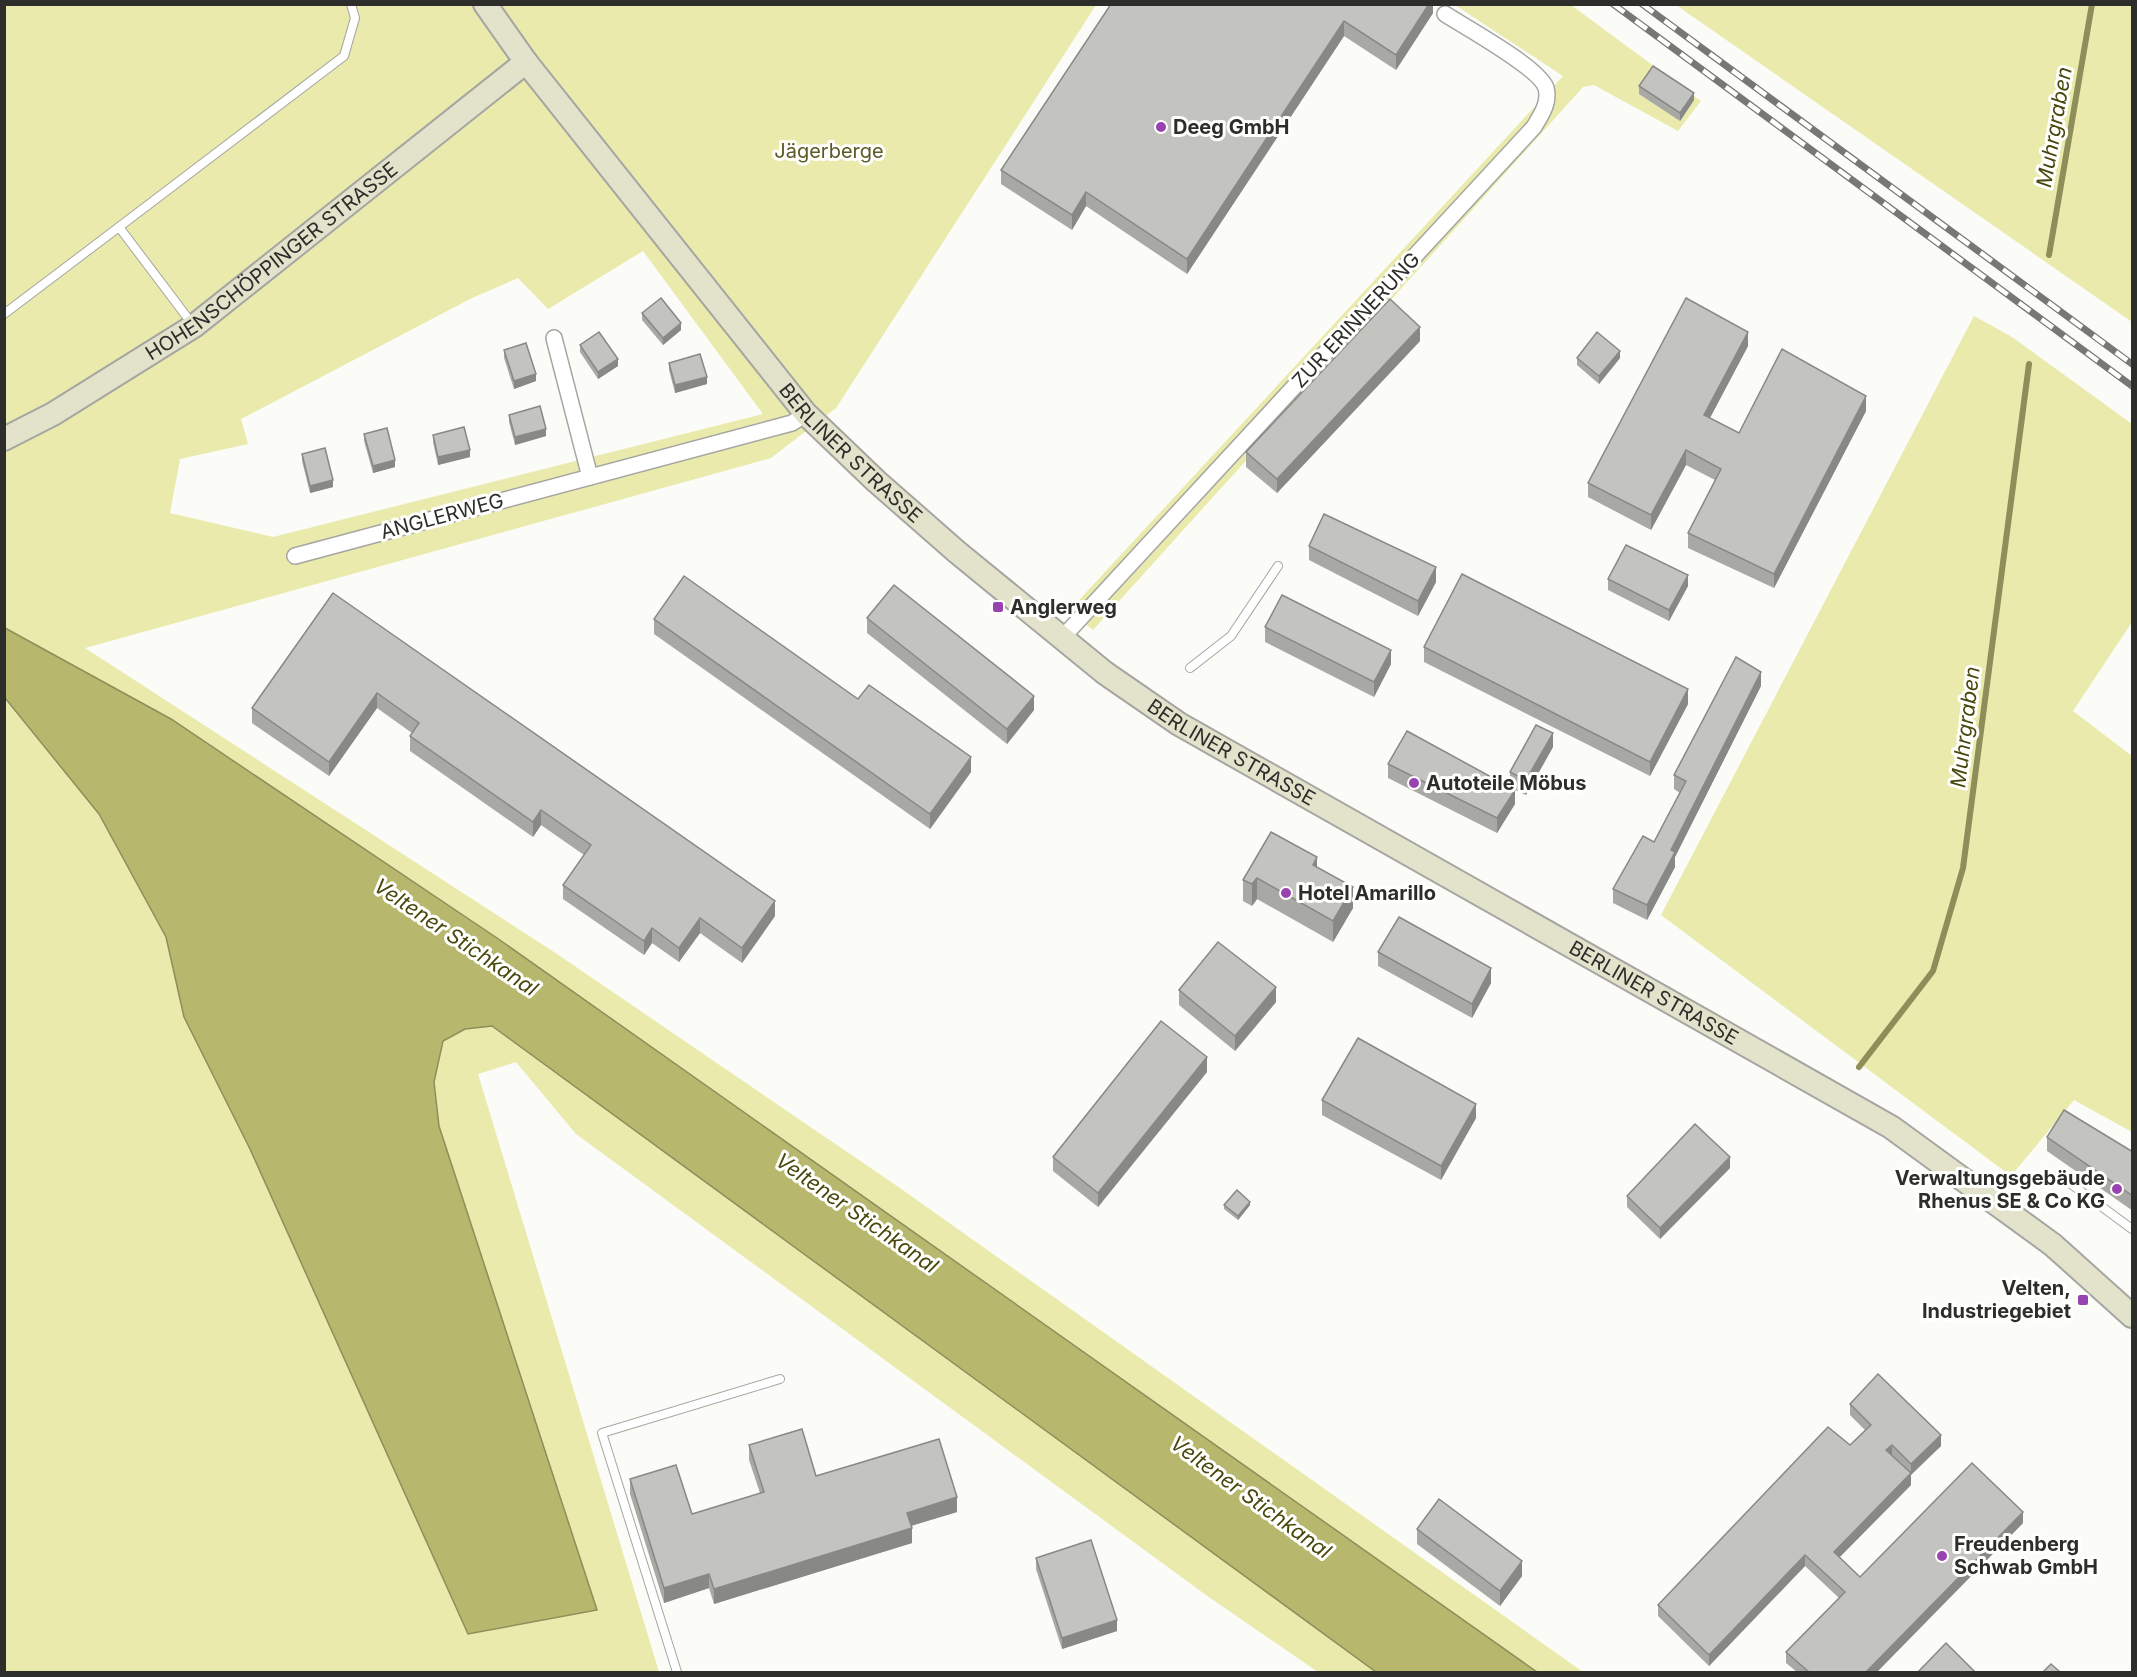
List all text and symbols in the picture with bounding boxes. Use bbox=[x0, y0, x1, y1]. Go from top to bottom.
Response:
water label: Muhrgraben bbox=[2031, 65, 2077, 189]
place label: Deeg GmbH bbox=[1173, 115, 1289, 139]
marker: Deeg GmbH bbox=[1154, 120, 1168, 134]
park label: Jägerberge bbox=[774, 139, 884, 163]
street label: HOHENSCHÖPPINGER STRASSE bbox=[141, 157, 402, 365]
street label: ZUR ERINNERUNG bbox=[1287, 247, 1425, 393]
street label: BERLINER STRASSE bbox=[774, 378, 927, 528]
street label: ANGLERWEG bbox=[378, 488, 506, 544]
place label: Anglerweg bbox=[1010, 595, 1117, 619]
marker: Anglerweg bbox=[991, 600, 1005, 614]
water label: Muhrgraben bbox=[1945, 665, 1985, 789]
street label: BERLINER STRASSE bbox=[1143, 694, 1320, 811]
place label: Autoteile Möbus bbox=[1426, 771, 1586, 795]
marker: Autoteile Möbus bbox=[1407, 776, 1421, 790]
water label: Veltener Stichkanal bbox=[369, 873, 543, 1002]
place label: Hotel Amarillo bbox=[1298, 881, 1436, 905]
marker: Hotel Amarillo bbox=[1279, 886, 1293, 900]
street label: BERLINER STRASSE bbox=[1565, 935, 1743, 1050]
water label: Veltener Stichkanal bbox=[771, 1148, 944, 1279]
place label: Verwaltungsgebäude Rhenus SE & Co KG bbox=[1895, 1166, 2105, 1213]
marker: Verwaltungsgebäude Rhenus SE & Co KG bbox=[2110, 1182, 2124, 1196]
place label: Velten, Industriegebiet bbox=[1922, 1276, 2071, 1323]
marker: Velten, Industriegebiet bbox=[2076, 1293, 2090, 1307]
water label: Veltener Stichkanal bbox=[1166, 1430, 1337, 1564]
place label: Freudenberg Schwab GmbH bbox=[1954, 1532, 2098, 1579]
marker: Freudenberg Schwab GmbH bbox=[1935, 1549, 1949, 1563]

